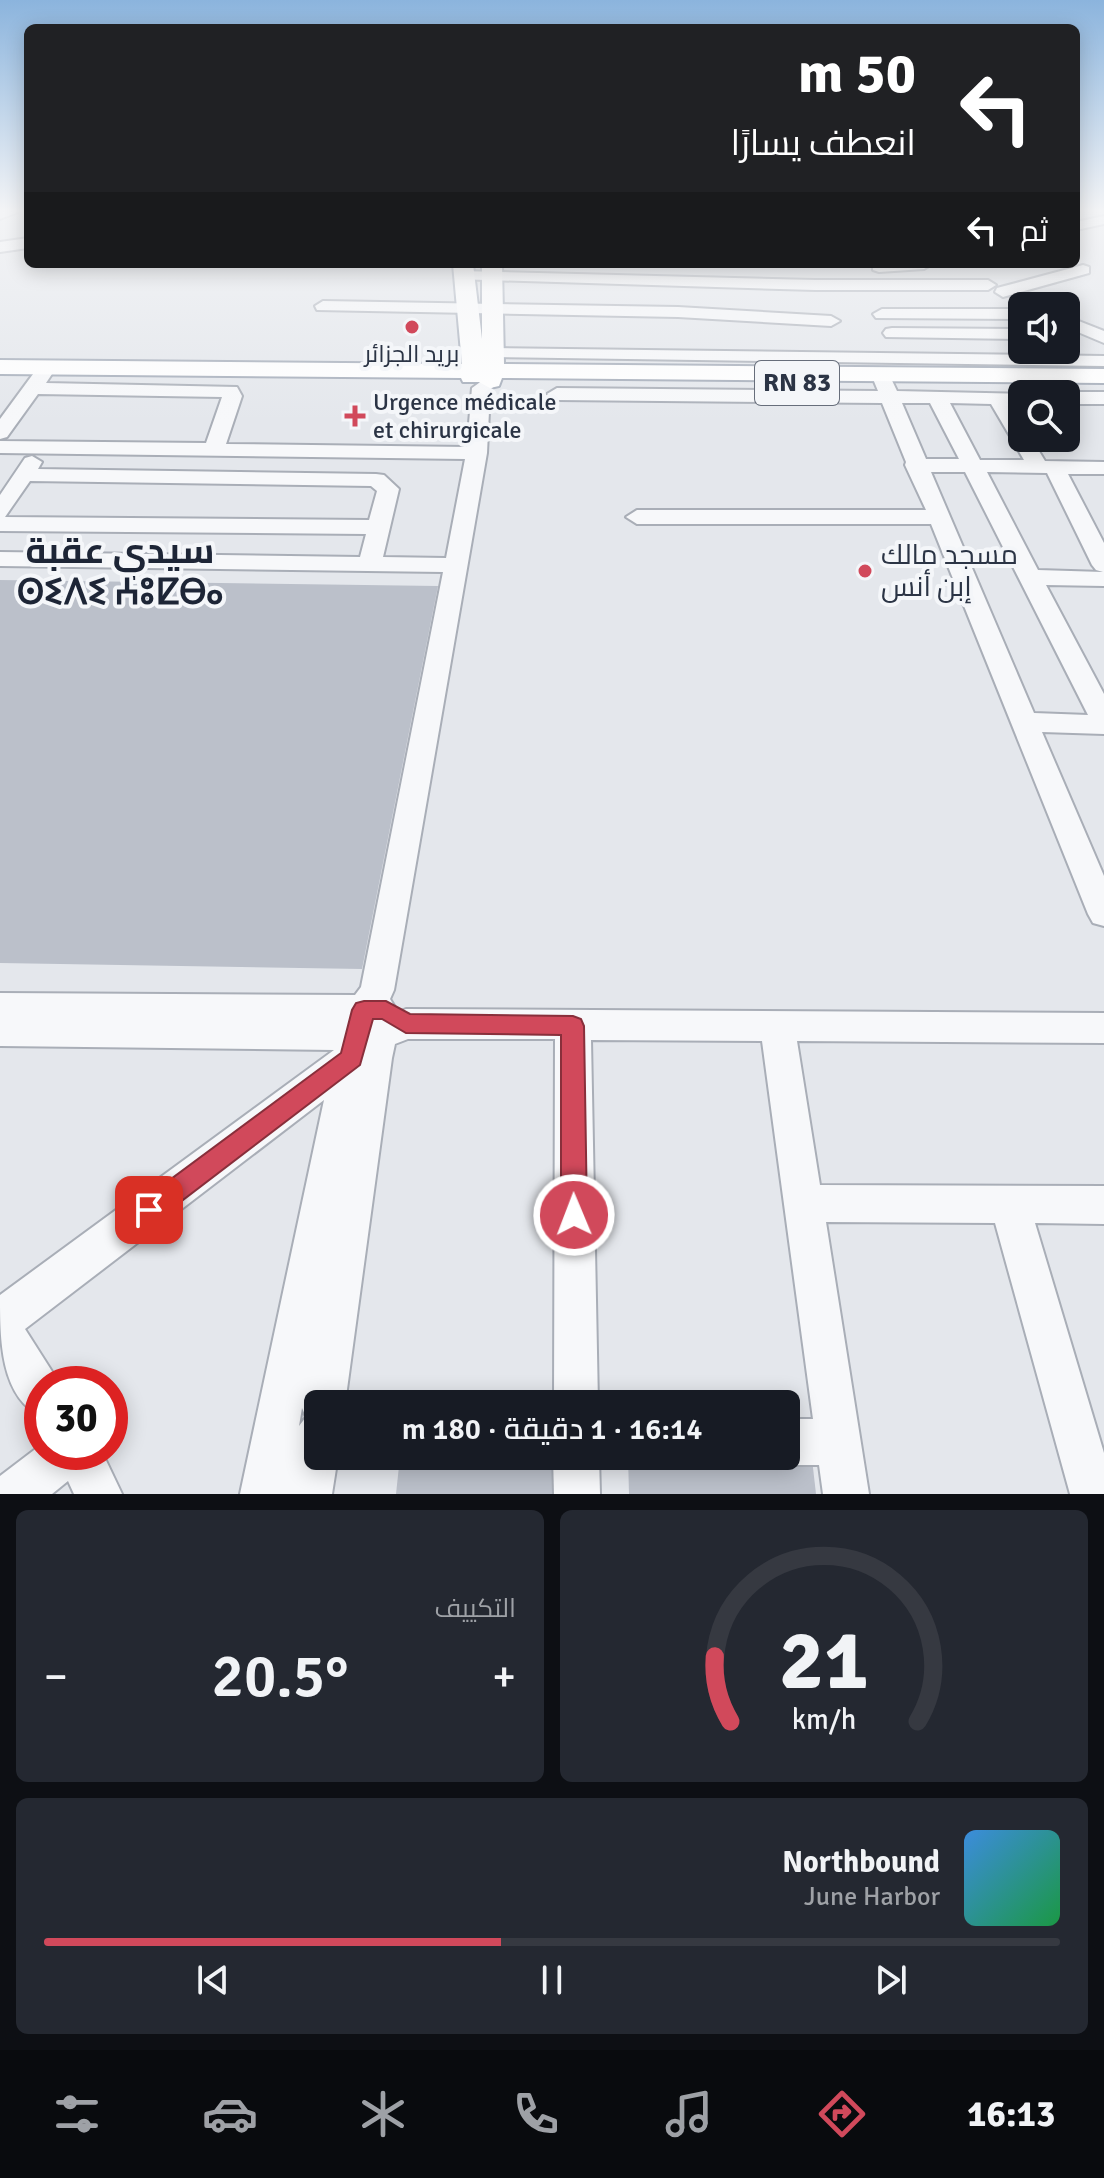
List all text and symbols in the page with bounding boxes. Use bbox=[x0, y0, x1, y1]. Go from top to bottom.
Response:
text: 50 m bbox=[798, 39, 916, 108]
icon: left bbox=[944, 56, 1048, 160]
text: انعطف يسارًا bbox=[731, 121, 916, 166]
icon: left bbox=[960, 208, 1004, 252]
text: ثم bbox=[1020, 213, 1048, 250]
map controls bbox=[1008, 292, 1080, 452]
button: sound bbox=[1008, 292, 1080, 364]
marker: بريد الجزائر bbox=[403, 318, 421, 336]
place label: بريد الجزائر bbox=[363, 339, 459, 369]
road number: RN 83 bbox=[755, 361, 839, 405]
button: search bbox=[1008, 380, 1080, 452]
place label: Urgence médicale et chirurgicale bbox=[373, 387, 557, 445]
marker: Urgence médicale et chirurgicale bbox=[344, 405, 366, 427]
district label: سيدي عقبة ⵙⵉⴷⵉ ⵄⵓⵇⴱⴰ bbox=[16, 529, 224, 615]
place label: مسجد مالك إبن أنس bbox=[881, 538, 1018, 604]
marker: مسجد مالك إبن أنس bbox=[856, 562, 874, 580]
position arrow bbox=[532, 1173, 616, 1257]
pin bbox=[115, 1176, 183, 1244]
icon: arrive bbox=[127, 1188, 171, 1232]
speed limit sign: 30 bbox=[24, 1366, 128, 1470]
text: 16:14 · 1 دقيقة · 180 m bbox=[402, 1411, 702, 1448]
text: التكييف bbox=[434, 1593, 516, 1625]
text: 21 bbox=[779, 1610, 869, 1712]
text: 20.5° bbox=[212, 1640, 348, 1714]
text: − bbox=[44, 1650, 68, 1704]
text: + bbox=[492, 1650, 516, 1704]
text: km/h bbox=[792, 1702, 856, 1737]
text: Northbound bbox=[782, 1844, 940, 1881]
text: June Harbor bbox=[804, 1881, 940, 1913]
icon: previous bbox=[191, 1958, 235, 2002]
icon: pause bbox=[530, 1958, 574, 2002]
icon: next bbox=[869, 1958, 913, 2002]
icon: filters bbox=[49, 2086, 105, 2142]
icon: car bbox=[202, 2086, 258, 2142]
icon: climate bbox=[355, 2086, 411, 2142]
icon: phone bbox=[508, 2086, 564, 2142]
icon: music bbox=[661, 2086, 717, 2142]
icon: directions bbox=[814, 2086, 870, 2142]
text: 16:13 bbox=[967, 2092, 1055, 2137]

